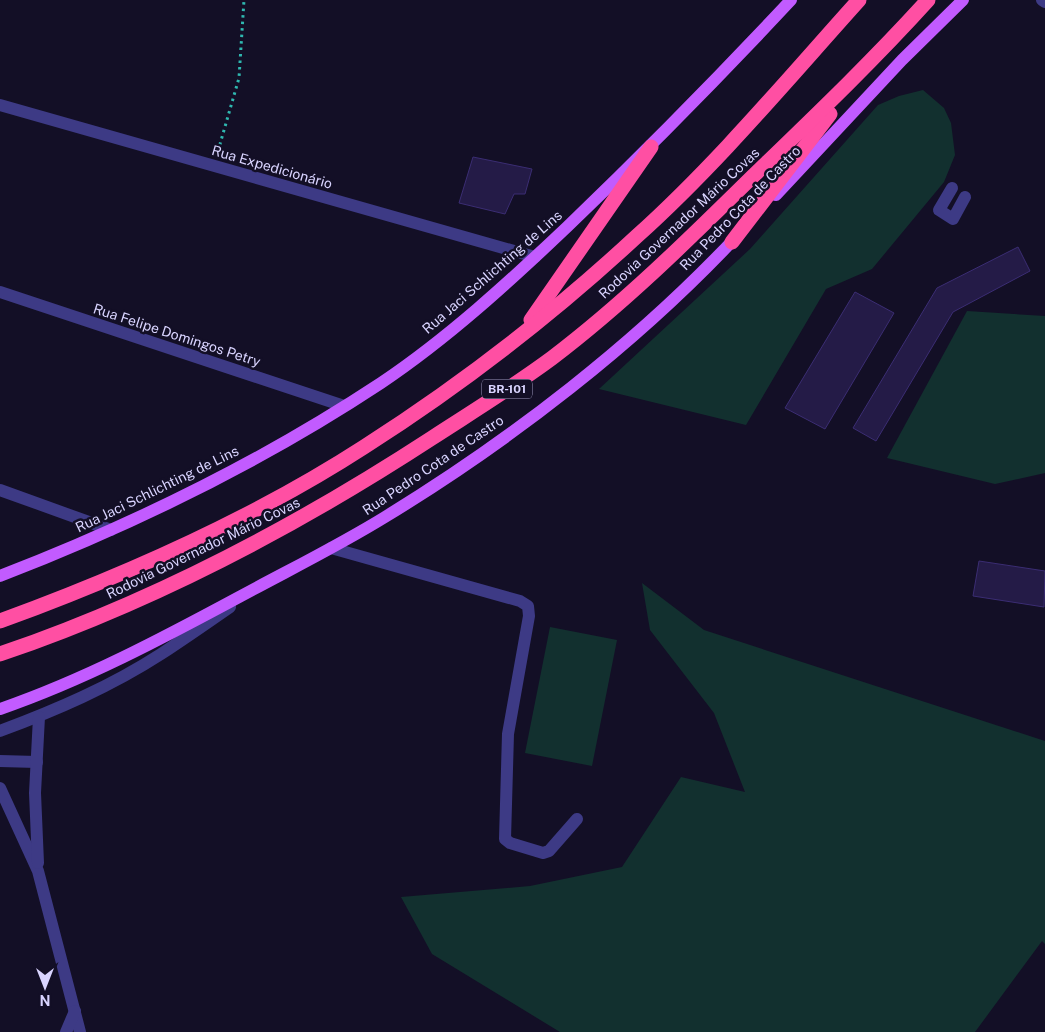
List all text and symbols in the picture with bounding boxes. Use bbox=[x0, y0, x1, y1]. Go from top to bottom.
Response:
street label: Rua Expedicionário bbox=[210, 142, 334, 192]
street label: Rua Pedro Cota de Castro bbox=[676, 143, 804, 273]
street label: Rodovia Governador Mário Covas bbox=[595, 144, 763, 302]
street label: Rua Jaci Schlichting de Lins bbox=[419, 207, 565, 337]
street label: Rua Felipe Domingos Petry bbox=[91, 300, 263, 370]
road number: BR-101 bbox=[482, 379, 532, 398]
street label: Rua Pedro Cota de Castro bbox=[360, 412, 507, 518]
street label: Rua Jaci Schlichting de Lins bbox=[73, 442, 241, 536]
street label: Rodovia Governador Mário Covas bbox=[104, 494, 302, 602]
north arrow bbox=[20, 962, 70, 1012]
text: N bbox=[40, 992, 50, 1008]

